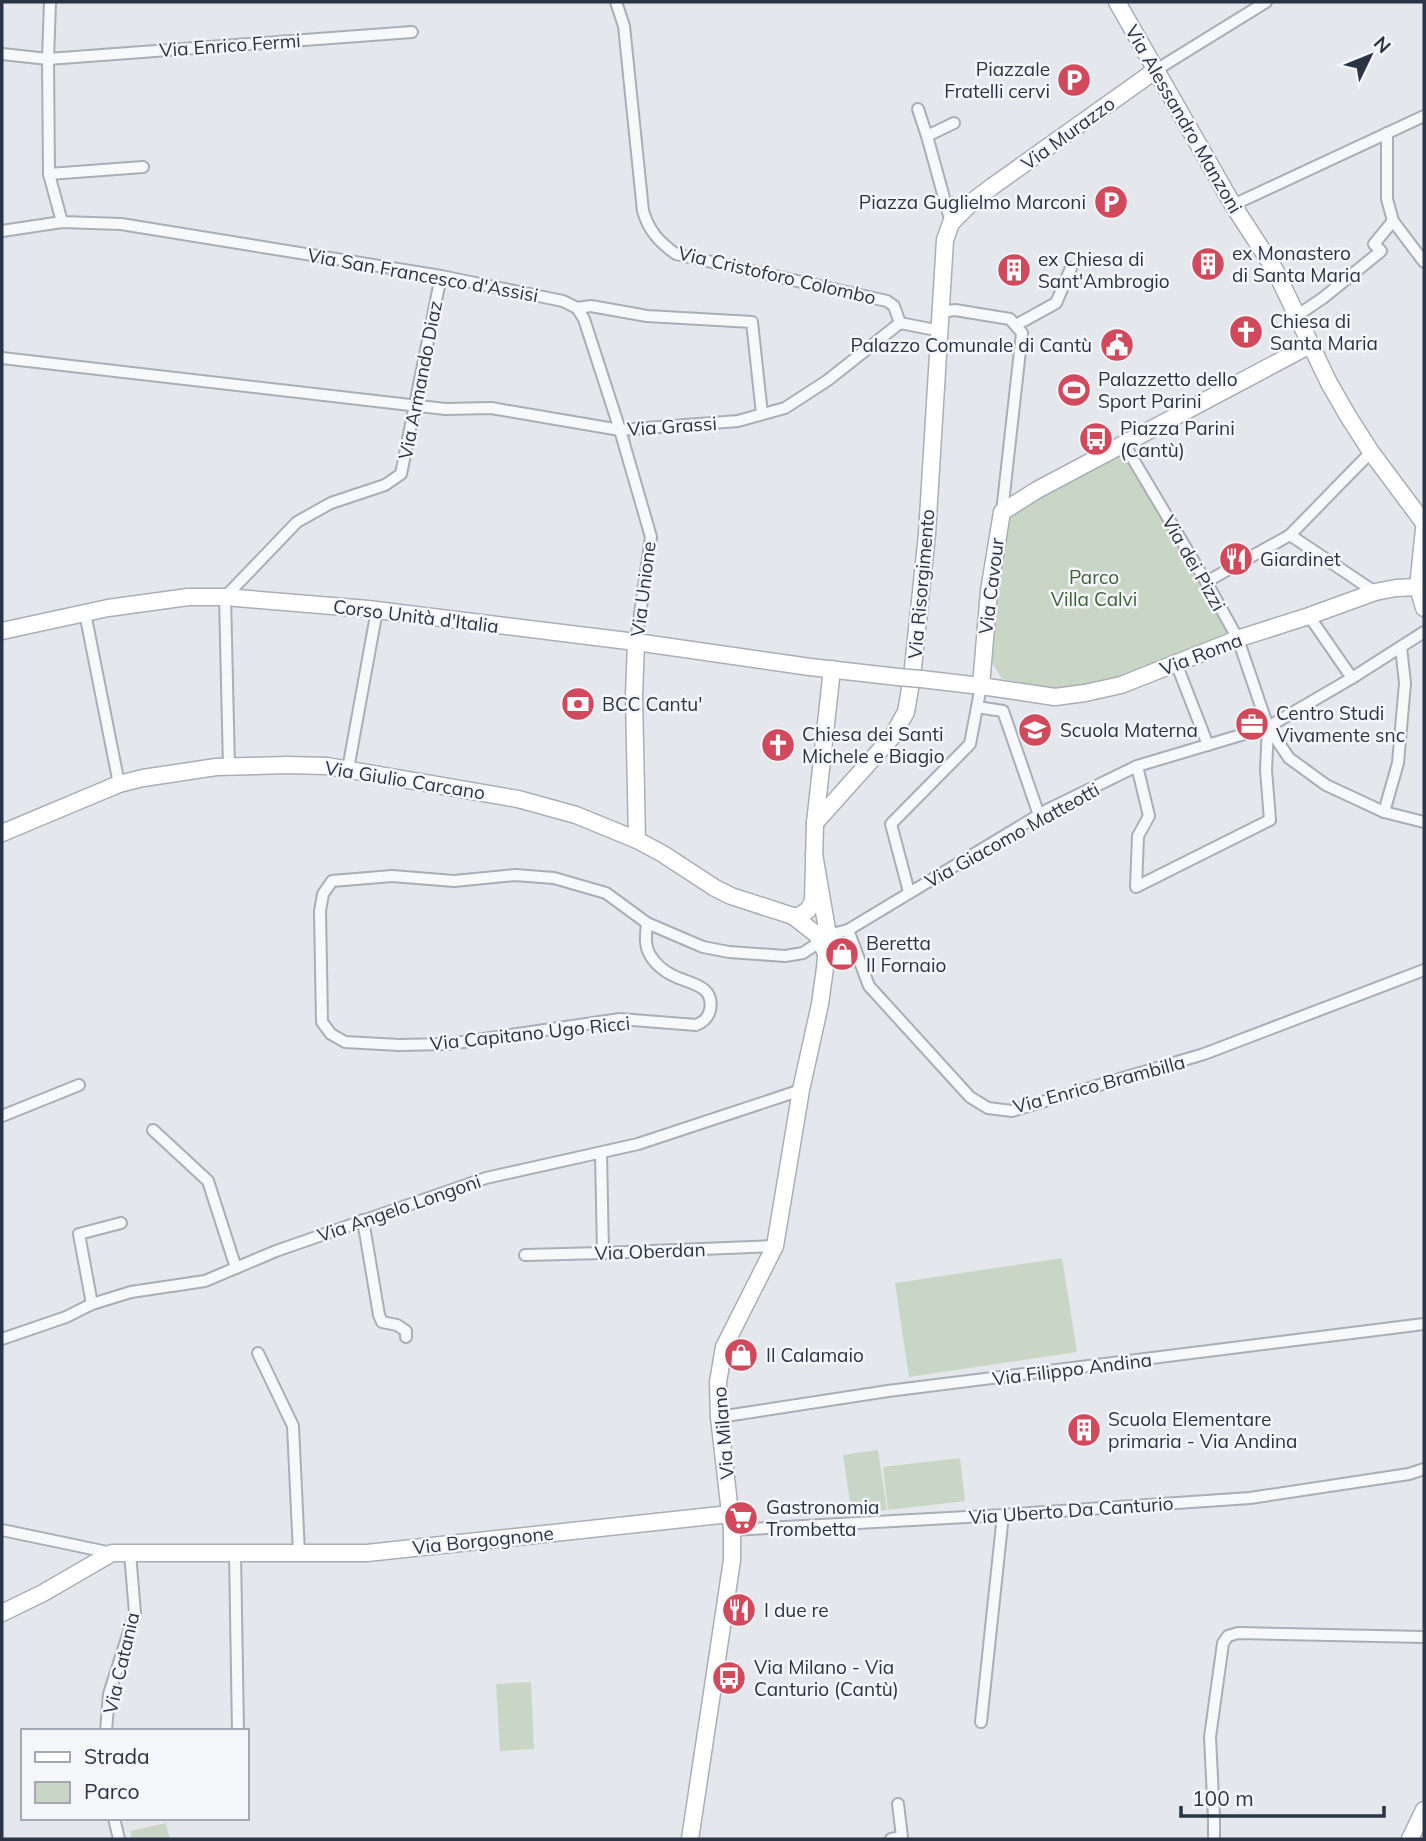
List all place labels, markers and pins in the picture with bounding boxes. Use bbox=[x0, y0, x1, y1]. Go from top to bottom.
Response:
place label: Piazzale Fratelli cervi bbox=[944, 57, 1050, 103]
parking icon: Piazzale Fratelli cervi bbox=[1055, 61, 1093, 99]
parking icon: Piazza Guglielmo Marconi bbox=[1092, 183, 1130, 221]
place label: Piazza Guglielmo Marconi bbox=[859, 190, 1086, 214]
place label: ex Monastero di Santa Maria bbox=[1232, 241, 1361, 287]
building icon: ex Monastero di Santa Maria bbox=[1189, 245, 1227, 283]
place label: ex Chiesa di Sant'Ambrogio bbox=[1038, 247, 1170, 293]
building icon: ex Chiesa di Sant'Ambrogio bbox=[995, 251, 1033, 289]
place label: Chiesa di Santa Maria bbox=[1270, 309, 1378, 355]
church icon: Chiesa di Santa Maria bbox=[1227, 313, 1265, 351]
public building icon: Palazzo Comunale di Cantù bbox=[1098, 326, 1136, 364]
place label: Palazzo Comunale di Cantù bbox=[851, 333, 1092, 357]
place label: Palazzetto dello Sport Parini bbox=[1098, 367, 1238, 413]
sports icon: Palazzetto dello Sport Parini bbox=[1055, 371, 1093, 409]
place label: Piazza Parini (Cantù) bbox=[1120, 416, 1235, 462]
bus stop icon: Piazza Parini (Cantù) bbox=[1077, 420, 1115, 458]
restaurant icon: Giardinet bbox=[1217, 540, 1255, 578]
place label: Giardinet bbox=[1260, 547, 1341, 571]
bank icon: BCC Cantu' bbox=[559, 685, 597, 723]
place label: BCC Cantu' bbox=[602, 692, 703, 716]
place label: Centro Studi Vivamente snc bbox=[1276, 701, 1405, 747]
office icon: Centro Studi Vivamente snc bbox=[1233, 705, 1271, 743]
school or university icon: Scuola Materna bbox=[1016, 711, 1054, 749]
place label: Scuola Materna bbox=[1060, 718, 1198, 742]
place label: Chiesa dei Santi Michele e Biagio bbox=[802, 722, 944, 768]
church icon: Chiesa dei Santi Michele e Biagio bbox=[759, 726, 797, 764]
place label: Beretta Il Fornaio bbox=[866, 931, 946, 977]
shop icon: Beretta Il Fornaio bbox=[823, 935, 861, 973]
shop icon: Il Calamaio bbox=[722, 1336, 760, 1374]
place label: Il Calamaio bbox=[766, 1343, 864, 1367]
place label: Scuola Elementare primaria - Via Andina bbox=[1108, 1407, 1297, 1453]
building icon: Scuola Elementare primaria - Via Andina bbox=[1065, 1411, 1103, 1449]
place label: Gastronomia Trombetta bbox=[766, 1495, 879, 1541]
supermarket icon: Gastronomia Trombetta bbox=[722, 1499, 760, 1537]
restaurant icon: I due re bbox=[720, 1591, 758, 1629]
place label: I due re bbox=[764, 1598, 829, 1622]
place label: Via Milano - Via Canturio (Cantù) bbox=[754, 1655, 899, 1701]
bus stop icon: Via Milano - Via Canturio (Cantù) bbox=[710, 1659, 748, 1697]

